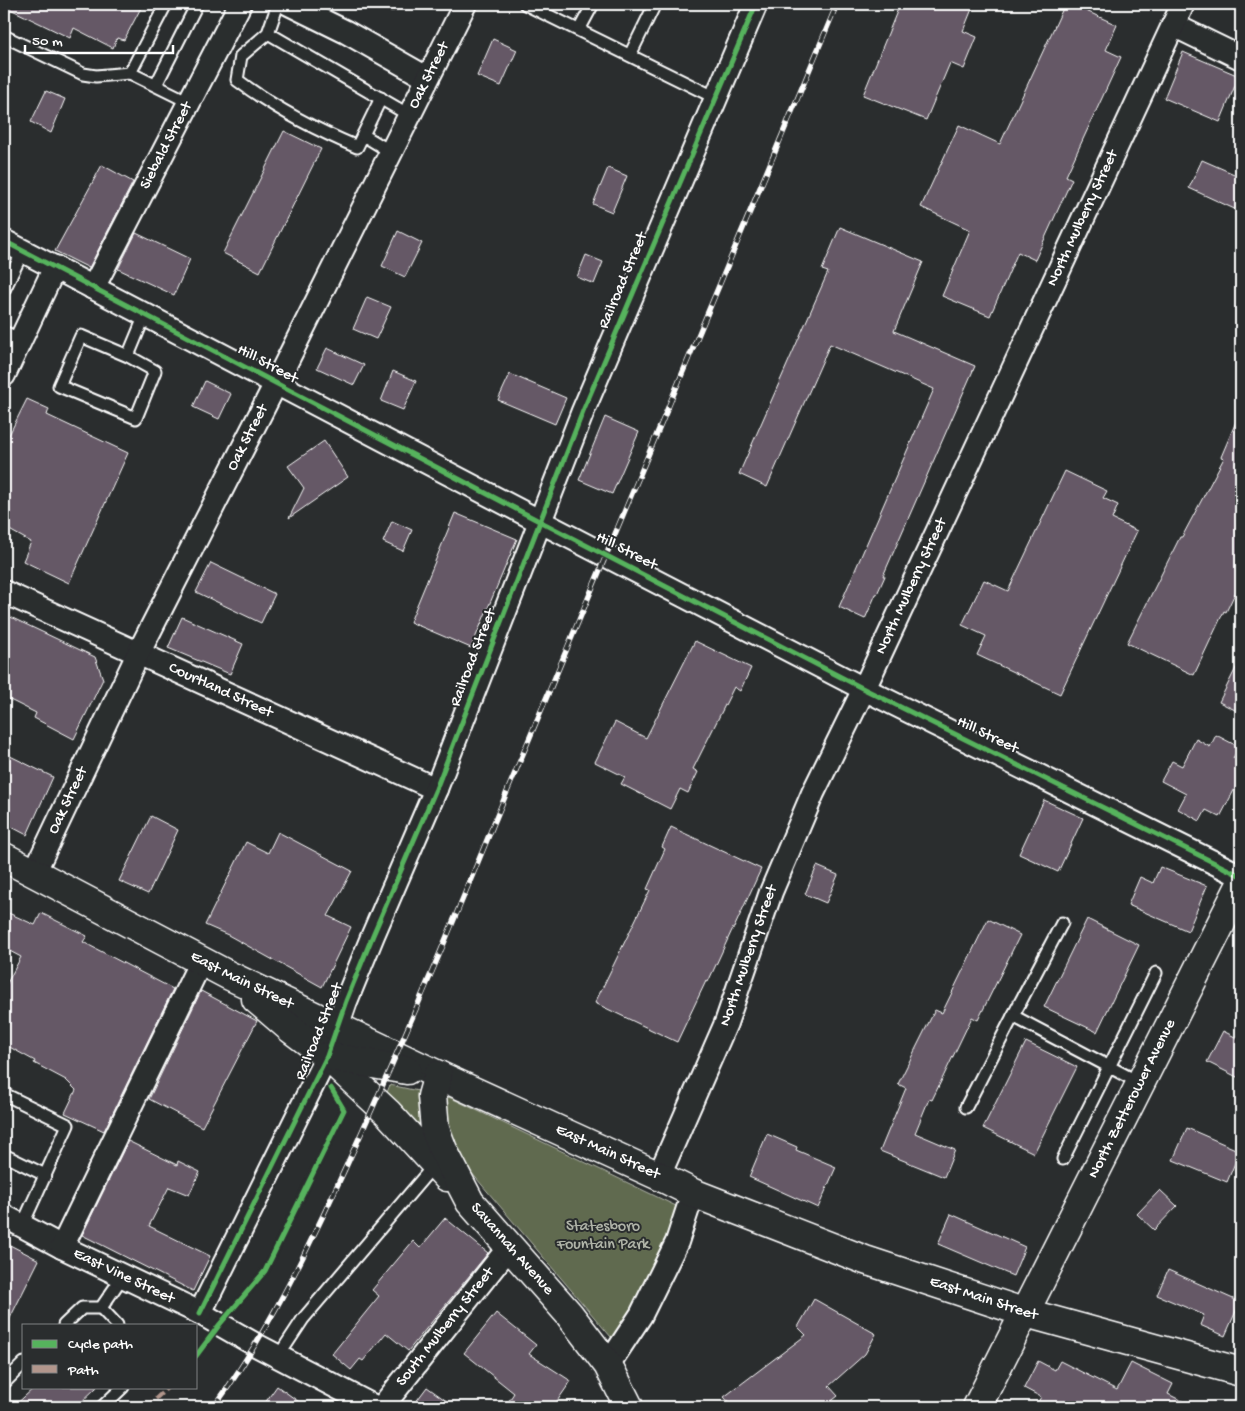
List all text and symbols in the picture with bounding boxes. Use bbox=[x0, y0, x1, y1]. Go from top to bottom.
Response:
scale bar bbox=[25, 22, 172, 54]
text: 50 m bbox=[32, 33, 63, 51]
street label: Oak Street bbox=[405, 38, 455, 112]
street label: Siebald Street bbox=[136, 98, 198, 193]
street label: North Mulberry Street bbox=[1043, 146, 1124, 290]
street label: Railroad Street bbox=[595, 229, 653, 332]
street label: Hill Street bbox=[233, 341, 302, 390]
street label: Oak Street bbox=[223, 400, 274, 474]
street label: North Mulberry Street bbox=[872, 514, 952, 658]
street label: Hill Street bbox=[592, 529, 661, 576]
street label: Railroad Street bbox=[447, 605, 502, 709]
street label: Courtland Street bbox=[165, 659, 277, 723]
street label: Hill Street bbox=[953, 713, 1022, 760]
street label: Oak Street bbox=[44, 763, 93, 837]
street label: North Mulberry Street bbox=[716, 881, 783, 1029]
street label: East Main Street bbox=[187, 947, 298, 1015]
street label: Railroad Street bbox=[292, 979, 349, 1083]
street label: North Zetterower Avenue bbox=[1084, 1016, 1181, 1182]
street label: East Main Street bbox=[552, 1120, 664, 1185]
street label: Savannah Avenue bbox=[466, 1199, 558, 1300]
park label: Statesboro Fountain Park bbox=[556, 1218, 651, 1255]
street label: East Vine Street bbox=[70, 1244, 179, 1309]
street label: South Mulberry Street bbox=[392, 1263, 499, 1391]
street label: East Main Street bbox=[927, 1272, 1041, 1326]
legend bbox=[22, 1324, 198, 1388]
text: Cycle path bbox=[68, 1336, 133, 1354]
text: Path bbox=[67, 1362, 99, 1380]

